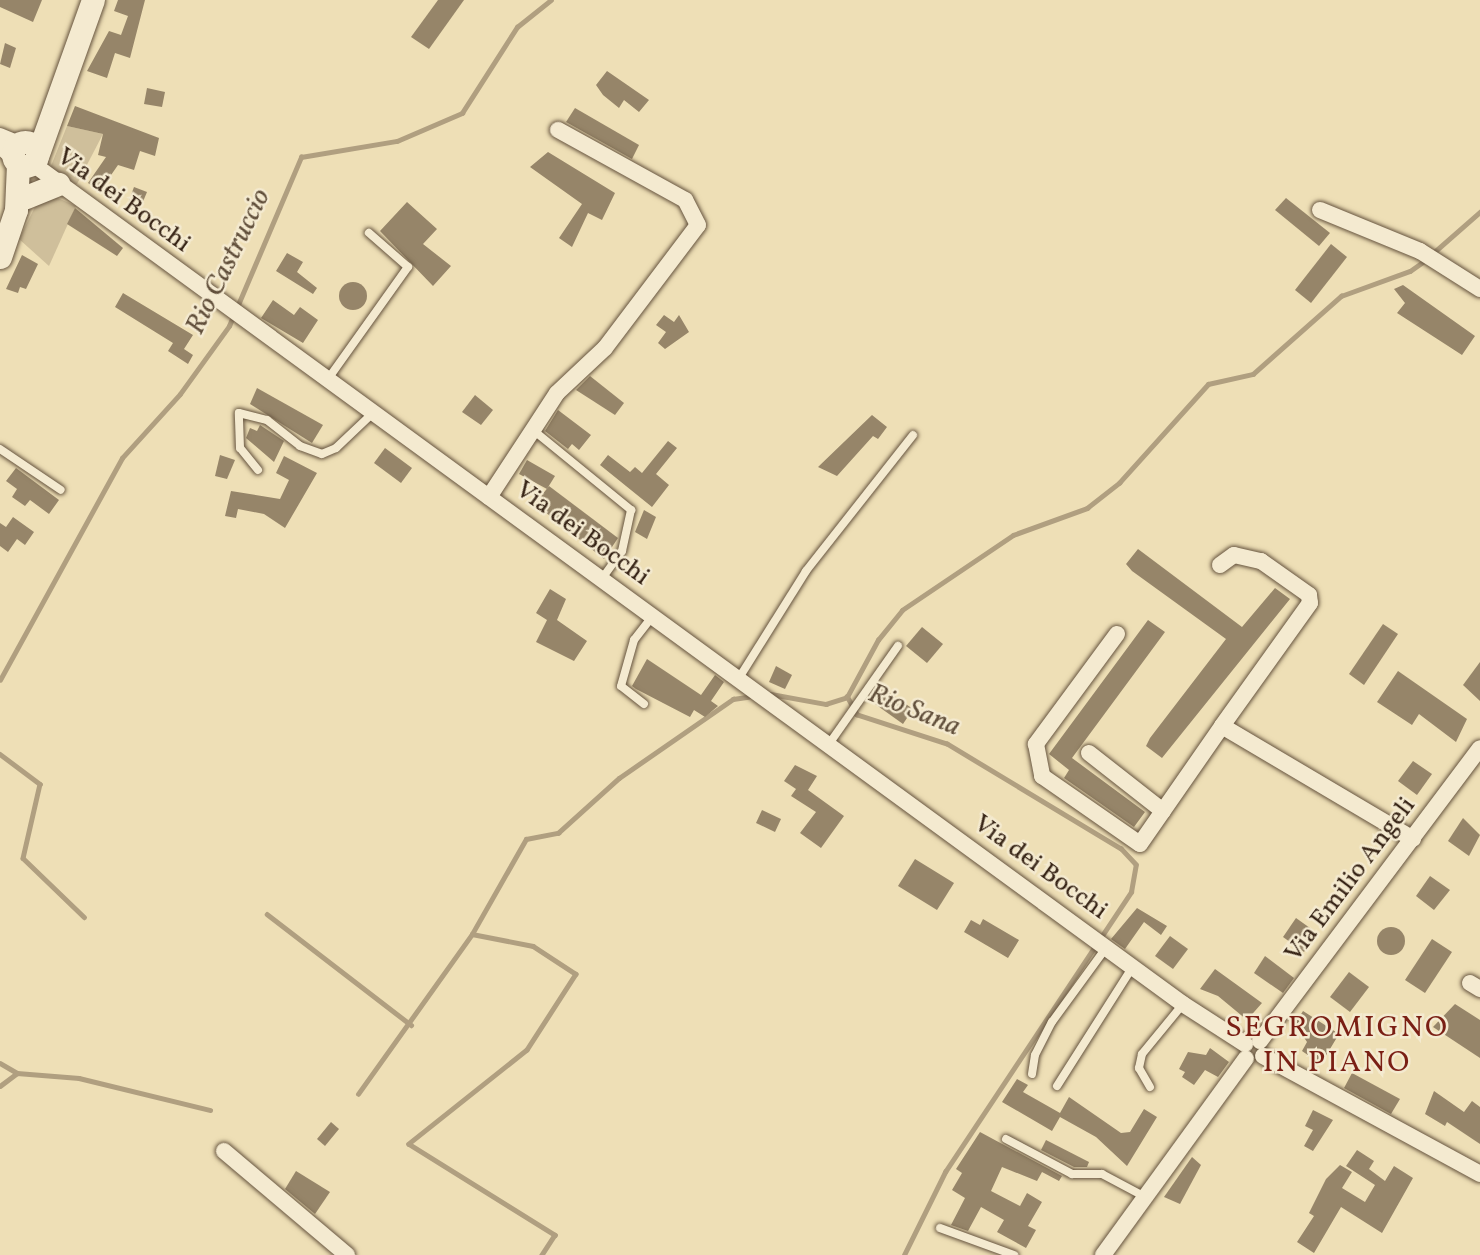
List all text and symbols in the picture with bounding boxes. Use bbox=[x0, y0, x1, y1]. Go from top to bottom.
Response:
street label: Via dei Bocchi bbox=[50, 142, 196, 260]
water label: Rio Castruccio bbox=[179, 184, 279, 340]
street label: Via dei Bocchi bbox=[509, 475, 655, 593]
water label: Rio Sana bbox=[863, 677, 965, 745]
street label: Via Emilio Angeli bbox=[1279, 791, 1423, 969]
street label: Via dei Bocchi bbox=[967, 809, 1113, 927]
district label: SEGROMIGNO IN PIANO bbox=[1226, 1010, 1448, 1080]

